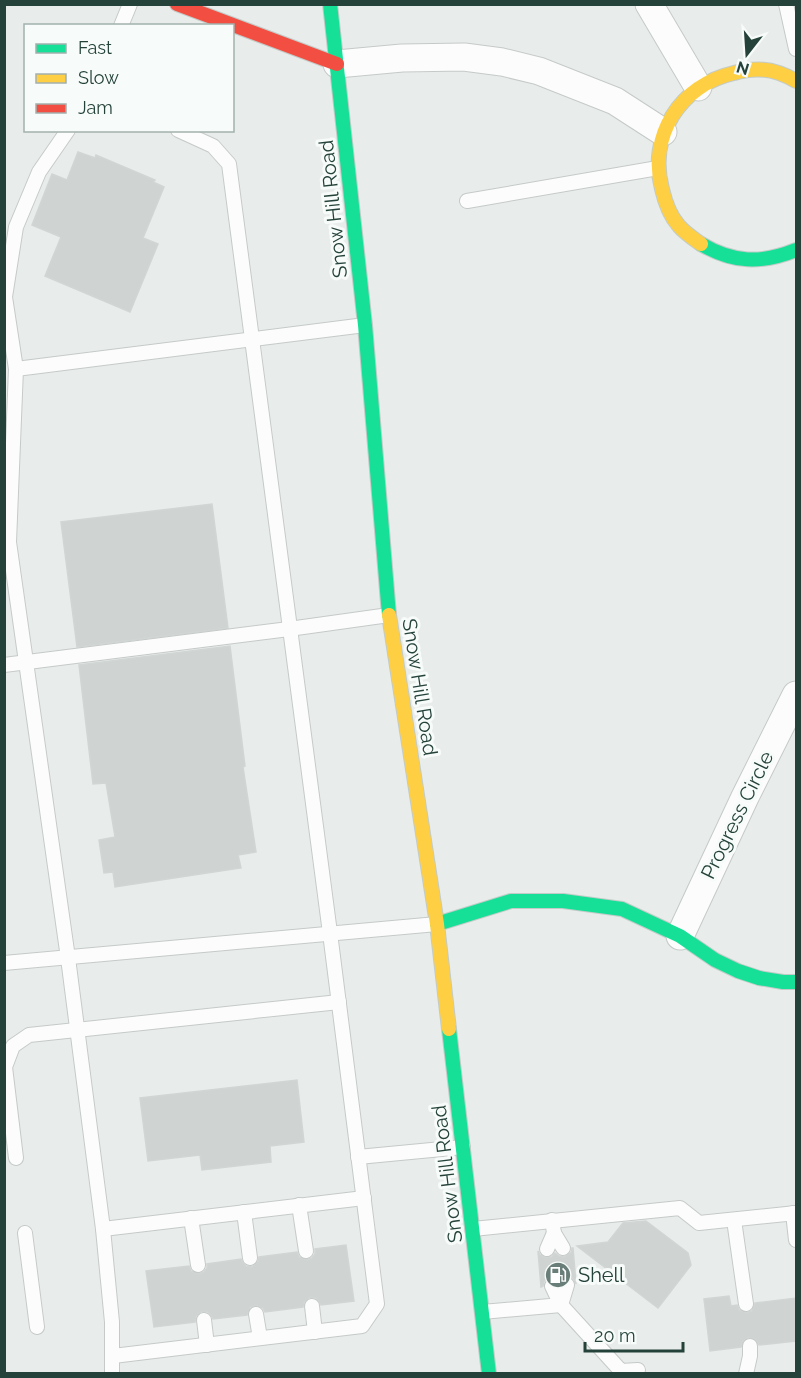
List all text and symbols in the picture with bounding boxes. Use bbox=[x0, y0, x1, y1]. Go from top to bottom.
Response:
legend bbox=[24, 24, 234, 132]
north arrow bbox=[717, 24, 777, 84]
text: Fast bbox=[78, 37, 112, 58]
text: N bbox=[734, 57, 751, 79]
text: Slow bbox=[78, 67, 119, 88]
text: Jam bbox=[78, 97, 113, 118]
street label: Snow Hill Road bbox=[314, 139, 352, 279]
street label: Snow Hill Road bbox=[397, 617, 443, 757]
street label: Progress Circle bbox=[696, 747, 778, 883]
street label: Snow Hill Road bbox=[427, 1104, 467, 1244]
fuel station icon: Shell bbox=[543, 1260, 573, 1290]
place label: Shell bbox=[578, 1263, 625, 1287]
scale bar bbox=[585, 1315, 682, 1353]
text: 20 m bbox=[594, 1325, 636, 1346]

